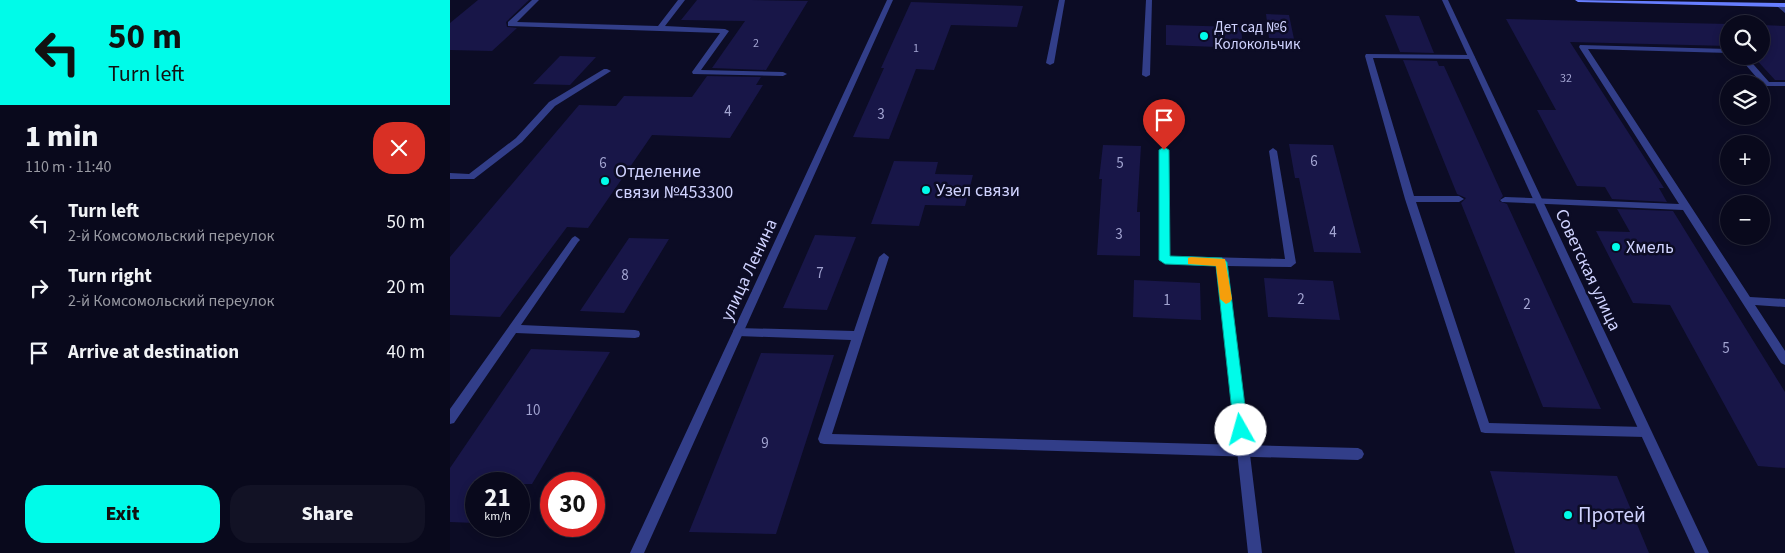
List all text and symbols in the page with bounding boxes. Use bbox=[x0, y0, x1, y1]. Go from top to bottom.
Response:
text: 50 m bbox=[108, 12, 182, 62]
map controls bbox=[1720, 15, 1770, 245]
button: search bbox=[1720, 15, 1770, 65]
place label: Дет сад №6 Колокольчик bbox=[1214, 17, 1301, 55]
icon: left bbox=[25, 20, 90, 85]
marker: Дет сад №6 Колокольчик bbox=[1198, 30, 1210, 42]
house number: 2 bbox=[753, 35, 759, 52]
house number: 1 bbox=[913, 40, 919, 57]
text: Turn left bbox=[108, 58, 184, 90]
house number: 32 bbox=[1560, 70, 1572, 87]
button: layers bbox=[1720, 75, 1770, 125]
pin bbox=[1143, 99, 1185, 150]
house number: 4 bbox=[724, 101, 732, 122]
house number: 3 bbox=[877, 104, 885, 125]
icon: arrive bbox=[1150, 106, 1178, 134]
text: 1 min bbox=[25, 115, 99, 158]
button: close bbox=[373, 122, 425, 174]
button: + bbox=[1720, 135, 1770, 185]
house number: 6 bbox=[1310, 151, 1318, 172]
house number: 6 bbox=[599, 153, 607, 174]
house number: 5 bbox=[1116, 153, 1124, 174]
text: 110 m · 11:40 bbox=[25, 156, 112, 178]
place label: Отделение связи №453300 bbox=[615, 159, 733, 205]
marker: Отделение связи №453300 bbox=[599, 175, 611, 187]
place label: Узел связи bbox=[936, 178, 1020, 203]
marker: Узел связи bbox=[920, 184, 932, 196]
button: − bbox=[1720, 195, 1770, 245]
text: Turn left bbox=[68, 198, 139, 225]
street label: Советская улица bbox=[1549, 205, 1627, 335]
icon: left bbox=[25, 209, 53, 237]
text: 50 m bbox=[387, 209, 425, 236]
street label: улица Ленина bbox=[714, 215, 784, 325]
house number: 4 bbox=[1329, 222, 1337, 243]
house number: 3 bbox=[1115, 224, 1123, 245]
text: 2-й Комсомольский переулок bbox=[68, 225, 275, 247]
place label: Хмель bbox=[1626, 235, 1674, 260]
marker: Хмель bbox=[1610, 241, 1622, 253]
text: Turn right bbox=[68, 263, 152, 290]
house number: 7 bbox=[816, 263, 824, 284]
house number: 8 bbox=[621, 265, 629, 286]
icon: right bbox=[25, 274, 53, 302]
text: 20 m bbox=[387, 274, 425, 301]
house number: 2 bbox=[1297, 289, 1305, 310]
text: 2-й Комсомольский переулок bbox=[68, 290, 275, 312]
house number: 1 bbox=[1163, 290, 1171, 311]
house number: 2 bbox=[1523, 294, 1531, 315]
house number: 5 bbox=[1722, 338, 1730, 359]
icon: arrive bbox=[25, 339, 53, 367]
text: Arrive at destination bbox=[68, 339, 239, 366]
text: 40 m bbox=[387, 339, 425, 366]
house number: 10 bbox=[526, 400, 540, 421]
position arrow bbox=[1214, 403, 1266, 455]
house number: 9 bbox=[761, 433, 769, 454]
speed limit sign: 30 bbox=[540, 472, 605, 537]
text: 21 bbox=[484, 480, 511, 516]
button: Exit bbox=[25, 485, 220, 543]
button: Share bbox=[230, 485, 425, 543]
place label: Протей bbox=[1578, 500, 1646, 530]
text: km/h bbox=[484, 508, 511, 525]
marker: Протей bbox=[1562, 509, 1574, 521]

